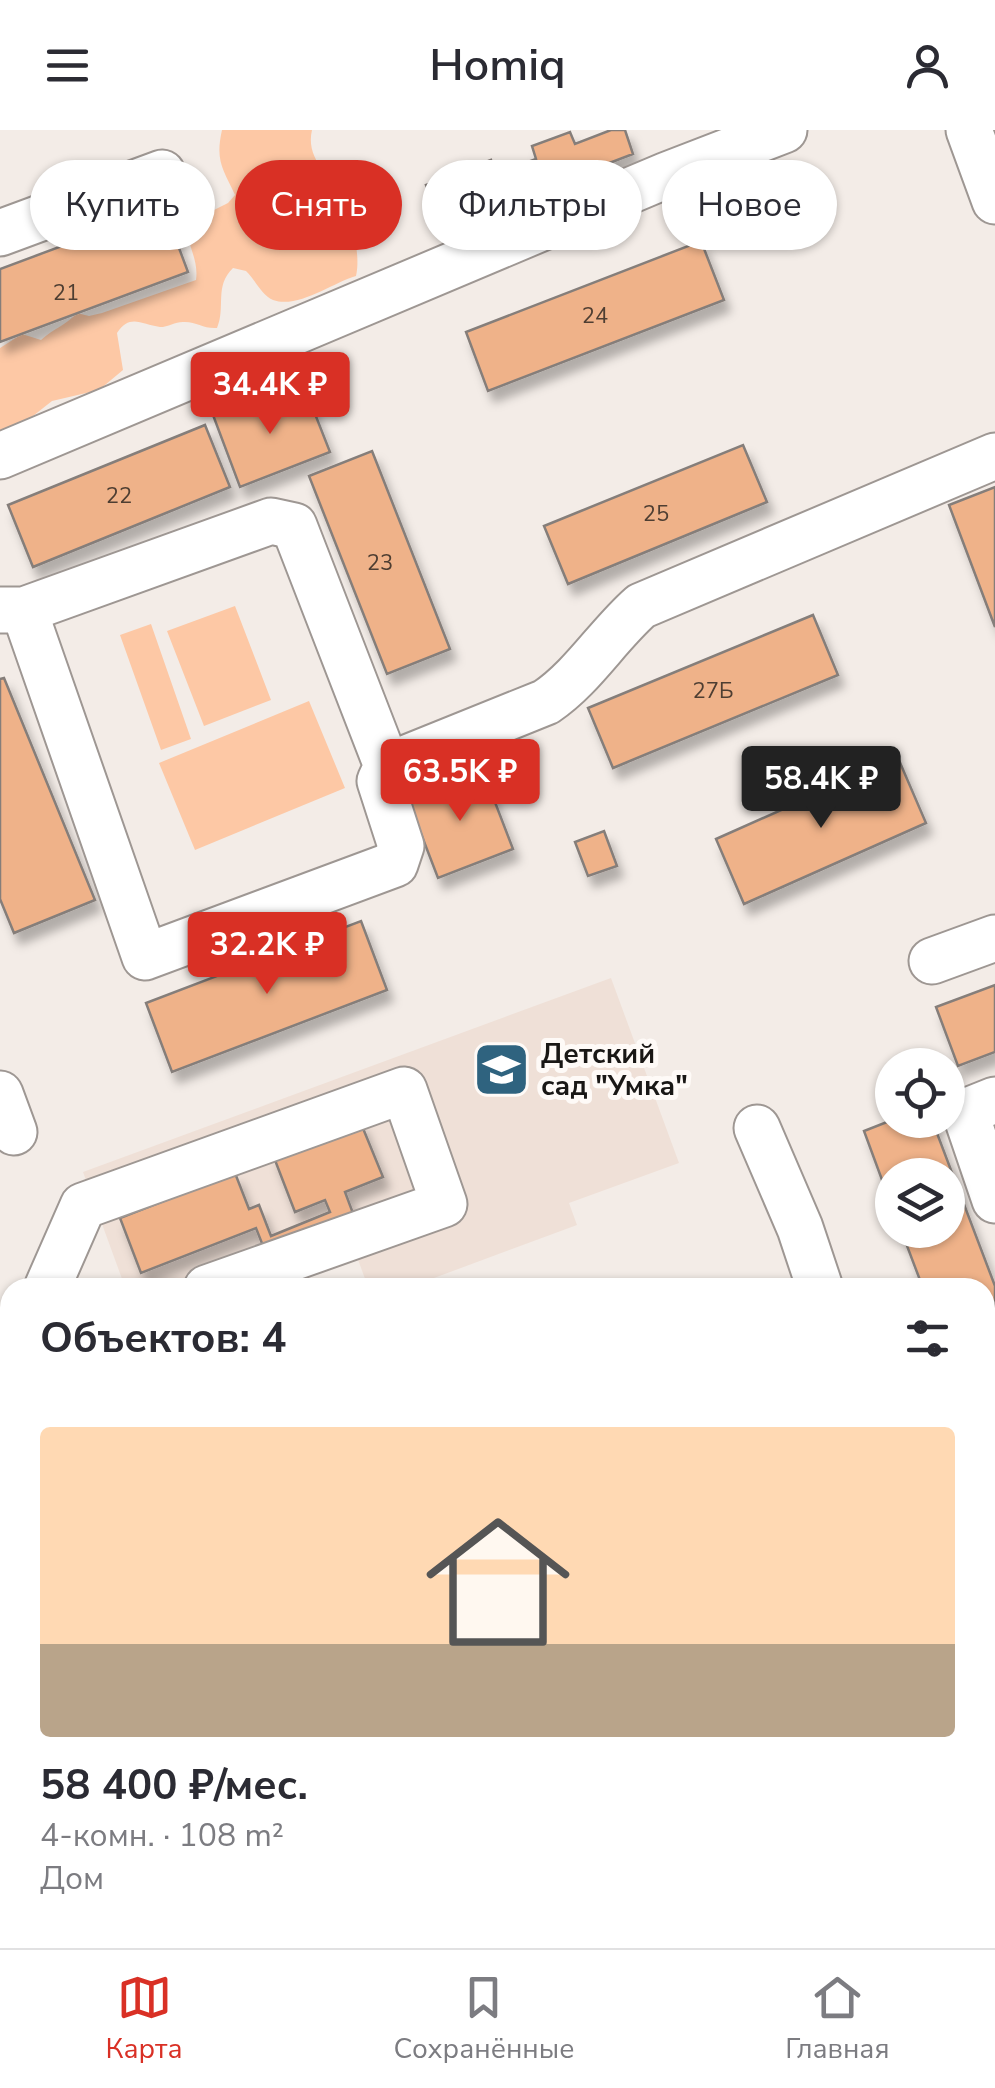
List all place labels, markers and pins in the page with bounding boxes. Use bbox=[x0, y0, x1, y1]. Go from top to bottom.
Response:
pin: 34.4K ₽ bbox=[178, 352, 362, 437]
pin: 63.5K ₽ bbox=[368, 739, 552, 824]
pin: 58.4K ₽ bbox=[729, 746, 913, 831]
pin: 32.2K ₽ bbox=[175, 912, 359, 997]
place label: Детский сад "Умка" bbox=[541, 1035, 688, 1105]
school or university icon: Детский сад "Умка" bbox=[472, 1040, 532, 1100]

